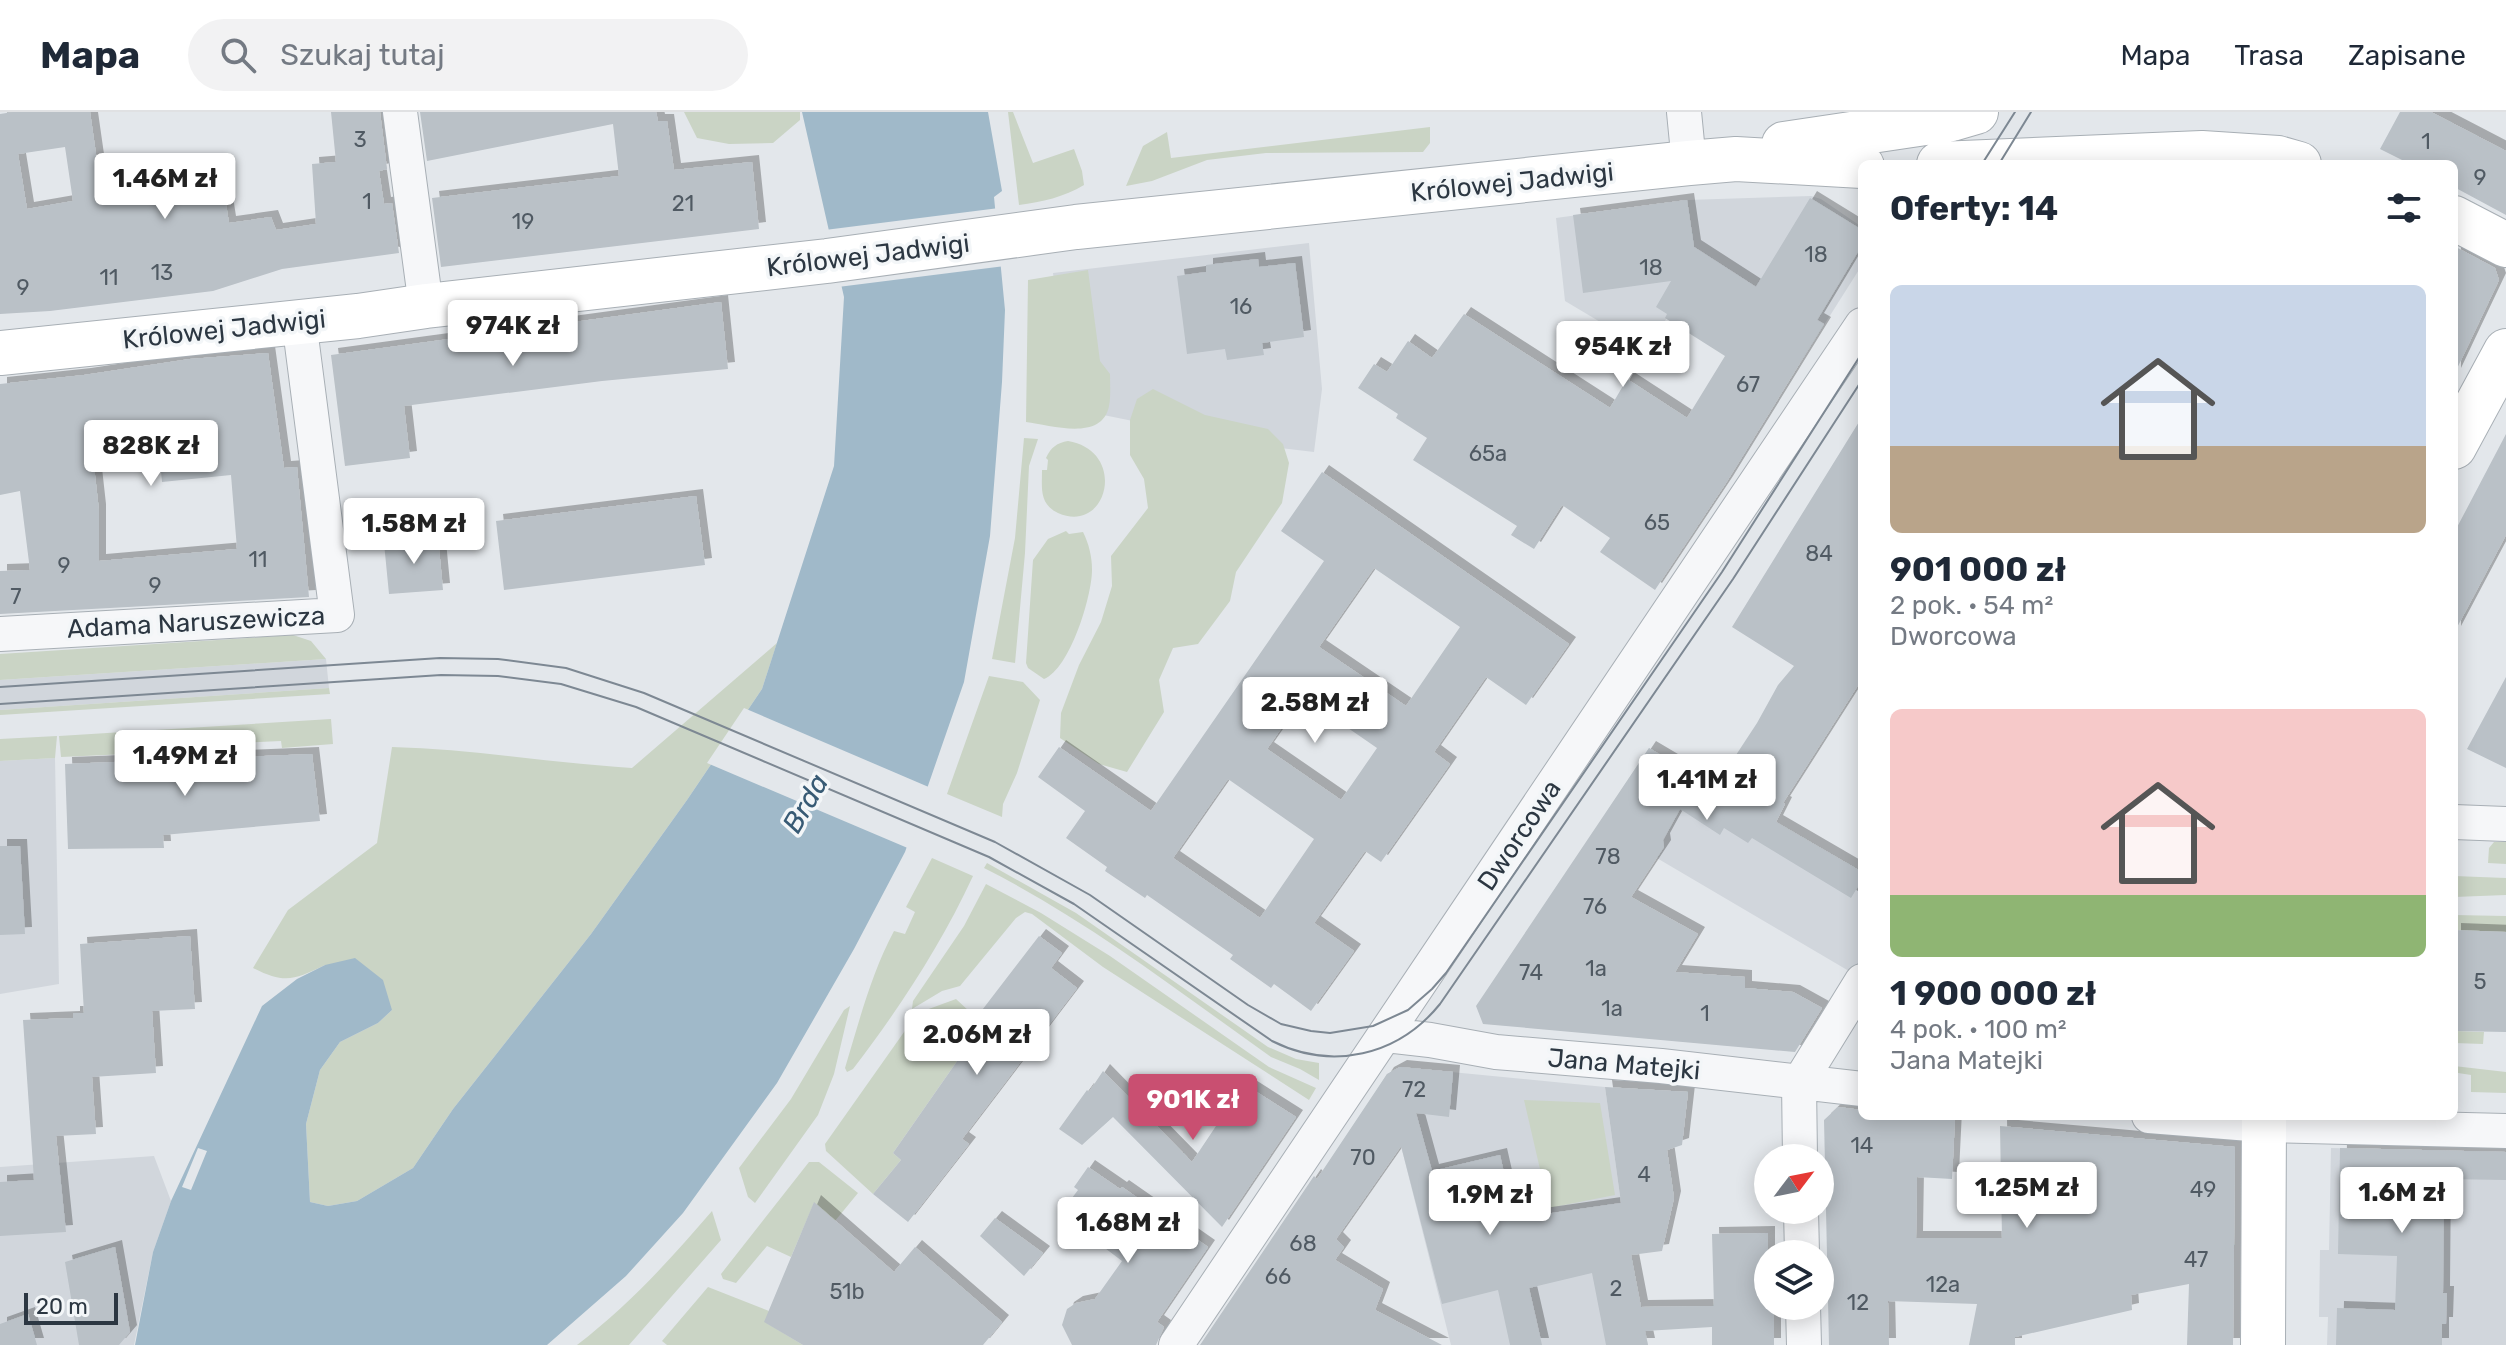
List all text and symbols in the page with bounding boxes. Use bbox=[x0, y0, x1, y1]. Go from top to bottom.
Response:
search box bbox=[188, 19, 748, 91]
text: Mapa bbox=[40, 32, 140, 78]
icon: search bbox=[216, 33, 260, 77]
text: Szukaj tutaj bbox=[280, 37, 445, 73]
text: Mapa bbox=[2121, 39, 2190, 72]
text: Trasa bbox=[2234, 39, 2304, 72]
text: Zapisane bbox=[2348, 39, 2466, 72]
house number: 3 bbox=[353, 126, 367, 153]
house number: 1 bbox=[2421, 128, 2431, 155]
pin: 1.46M zł bbox=[82, 153, 248, 221]
street label: Królowej Jadwigi bbox=[1409, 156, 1615, 209]
text: 1.46M zł bbox=[112, 163, 218, 194]
house number: 9 bbox=[2473, 164, 2487, 191]
icon: filters bbox=[2382, 186, 2426, 230]
house number: 1 bbox=[362, 188, 372, 215]
text: Oferty: 14 bbox=[1890, 188, 2058, 229]
house number: 21 bbox=[672, 190, 694, 217]
house number: 19 bbox=[512, 208, 534, 235]
street label: Królowej Jadwigi bbox=[765, 228, 971, 283]
house number: 18 bbox=[1804, 241, 1828, 268]
house number: 18 bbox=[1639, 254, 1663, 281]
house number: 13 bbox=[151, 259, 173, 286]
house number: 11 bbox=[100, 264, 118, 291]
house number: 9 bbox=[16, 274, 30, 301]
house number: 16 bbox=[1230, 293, 1252, 320]
pin: 974K zł bbox=[439, 300, 587, 368]
street label: Królowej Jadwigi bbox=[121, 303, 327, 356]
text: 974K zł bbox=[466, 310, 560, 341]
pin: 954K zł bbox=[1549, 321, 1697, 389]
text: 954K zł bbox=[1574, 331, 1672, 362]
icon: home bbox=[2086, 337, 2230, 481]
house number: 67 bbox=[1736, 371, 1760, 398]
pin: 828K zł bbox=[77, 420, 225, 488]
text: 828K zł bbox=[102, 430, 200, 461]
house number: 65a bbox=[1469, 440, 1507, 467]
pin: 1.58M zł bbox=[331, 498, 497, 566]
text: 1.58M zł bbox=[361, 508, 467, 539]
house number: 65 bbox=[1644, 509, 1670, 536]
house number: 84 bbox=[1805, 540, 1833, 567]
house number: 11 bbox=[249, 546, 267, 573]
text: 901 000 zł bbox=[1890, 549, 2066, 590]
house number: 9 bbox=[57, 552, 71, 579]
house number: 9 bbox=[148, 572, 162, 599]
house number: 7 bbox=[10, 583, 22, 610]
text: 2 pok. · 54 m² bbox=[1890, 590, 2053, 621]
street label: Adama Naruszewicza bbox=[66, 600, 326, 645]
text: Dworcowa bbox=[1890, 621, 2017, 652]
pin: 2.58M zł bbox=[1232, 677, 1398, 745]
text: 2.58M zł bbox=[1260, 687, 1370, 718]
pin: 1.49M zł bbox=[102, 730, 268, 798]
text: 1.49M zł bbox=[133, 740, 237, 771]
pin: 1.41M zł bbox=[1624, 754, 1790, 822]
icon: home bbox=[2086, 761, 2230, 905]
text: 1.41M zł bbox=[1657, 764, 1757, 795]
water label: Brda bbox=[776, 768, 835, 838]
street label: Dworcowa bbox=[1471, 774, 1568, 896]
house number: 78 bbox=[1595, 843, 1621, 870]
house number: 76 bbox=[1583, 893, 1607, 920]
house number: 1a bbox=[1585, 955, 1607, 982]
house number: 74 bbox=[1519, 959, 1543, 986]
house number: 5 bbox=[2473, 968, 2487, 995]
text: 1 900 000 zł bbox=[1890, 973, 2096, 1014]
house number: 1a bbox=[1601, 995, 1623, 1022]
house number: 1 bbox=[1700, 1000, 1710, 1027]
pin: 2.06M zł bbox=[894, 1009, 1060, 1077]
text: 4 pok. · 100 m² bbox=[1890, 1014, 2067, 1045]
text: 2.06M zł bbox=[922, 1019, 1032, 1050]
street label: Jana Matejki bbox=[1546, 1042, 1702, 1087]
text: Jana Matejki bbox=[1890, 1045, 2043, 1076]
pin: 901K zł bbox=[1119, 1074, 1267, 1142]
house number: 72 bbox=[1402, 1076, 1426, 1103]
text: 901K zł bbox=[1146, 1084, 1240, 1115]
house number: 14 bbox=[1850, 1132, 1874, 1159]
house number: 70 bbox=[1350, 1144, 1376, 1171]
north arrow bbox=[1754, 1144, 1834, 1224]
map controls bbox=[1754, 1144, 1834, 1320]
house number: 4 bbox=[1637, 1161, 1651, 1188]
pin: 1.25M zł bbox=[1944, 1162, 2110, 1230]
pin: 1.6M zł bbox=[2328, 1167, 2476, 1235]
pin: 1.9M zł bbox=[1416, 1169, 1564, 1237]
text: 1.25M zł bbox=[1975, 1172, 2079, 1203]
house number: 49 bbox=[2190, 1176, 2216, 1203]
text: 1.6M zł bbox=[2358, 1177, 2446, 1208]
text: 1.9M zł bbox=[1447, 1179, 1533, 1210]
pin: 1.68M zł bbox=[1045, 1197, 1211, 1265]
text: 1.68M zł bbox=[1075, 1207, 1181, 1238]
house number: 68 bbox=[1289, 1230, 1317, 1257]
button: layers bbox=[1754, 1240, 1834, 1320]
house number: 47 bbox=[2184, 1246, 2208, 1273]
house number: 66 bbox=[1265, 1263, 1291, 1290]
house number: 12a bbox=[1926, 1271, 1960, 1298]
house number: 2 bbox=[1610, 1275, 1622, 1302]
house number: 51b bbox=[829, 1278, 865, 1305]
scale bar bbox=[24, 1289, 118, 1325]
house number: 12 bbox=[1847, 1289, 1869, 1316]
text: 20 m bbox=[36, 1293, 88, 1320]

